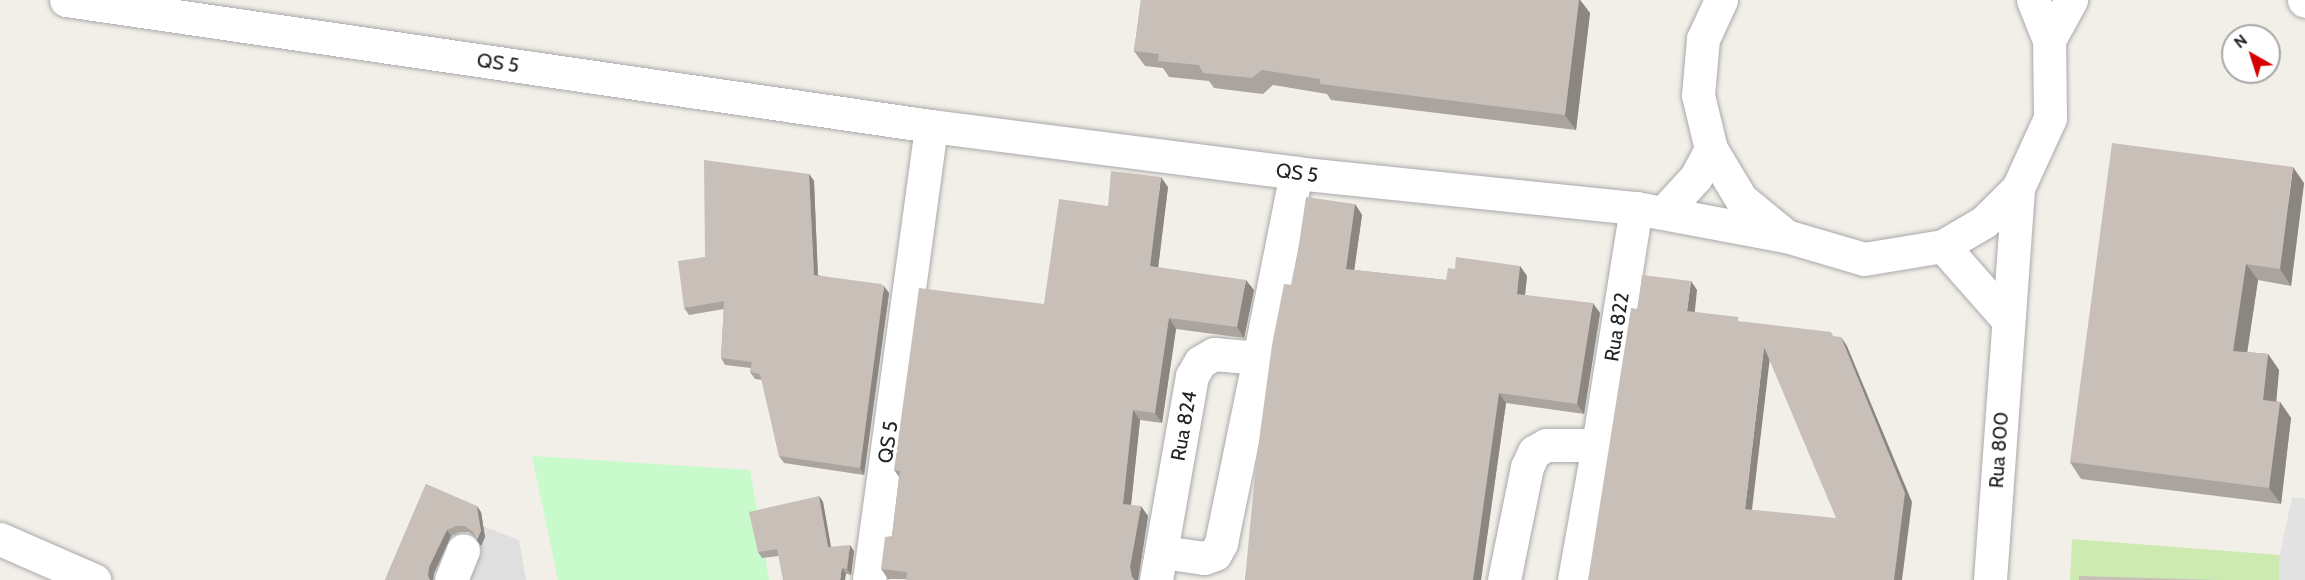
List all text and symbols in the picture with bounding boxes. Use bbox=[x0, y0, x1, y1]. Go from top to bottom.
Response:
north arrow bbox=[2221, 24, 2281, 84]
text: N bbox=[2230, 30, 2251, 52]
street label: QS 5 bbox=[475, 48, 521, 78]
street label: QS 5 bbox=[1274, 159, 1320, 187]
street label: Rua 822 bbox=[1600, 291, 1634, 363]
street label: Rua 824 bbox=[1166, 389, 1202, 463]
street label: Rua 800 bbox=[1984, 411, 2014, 489]
street label: QS 5 bbox=[873, 419, 903, 465]

